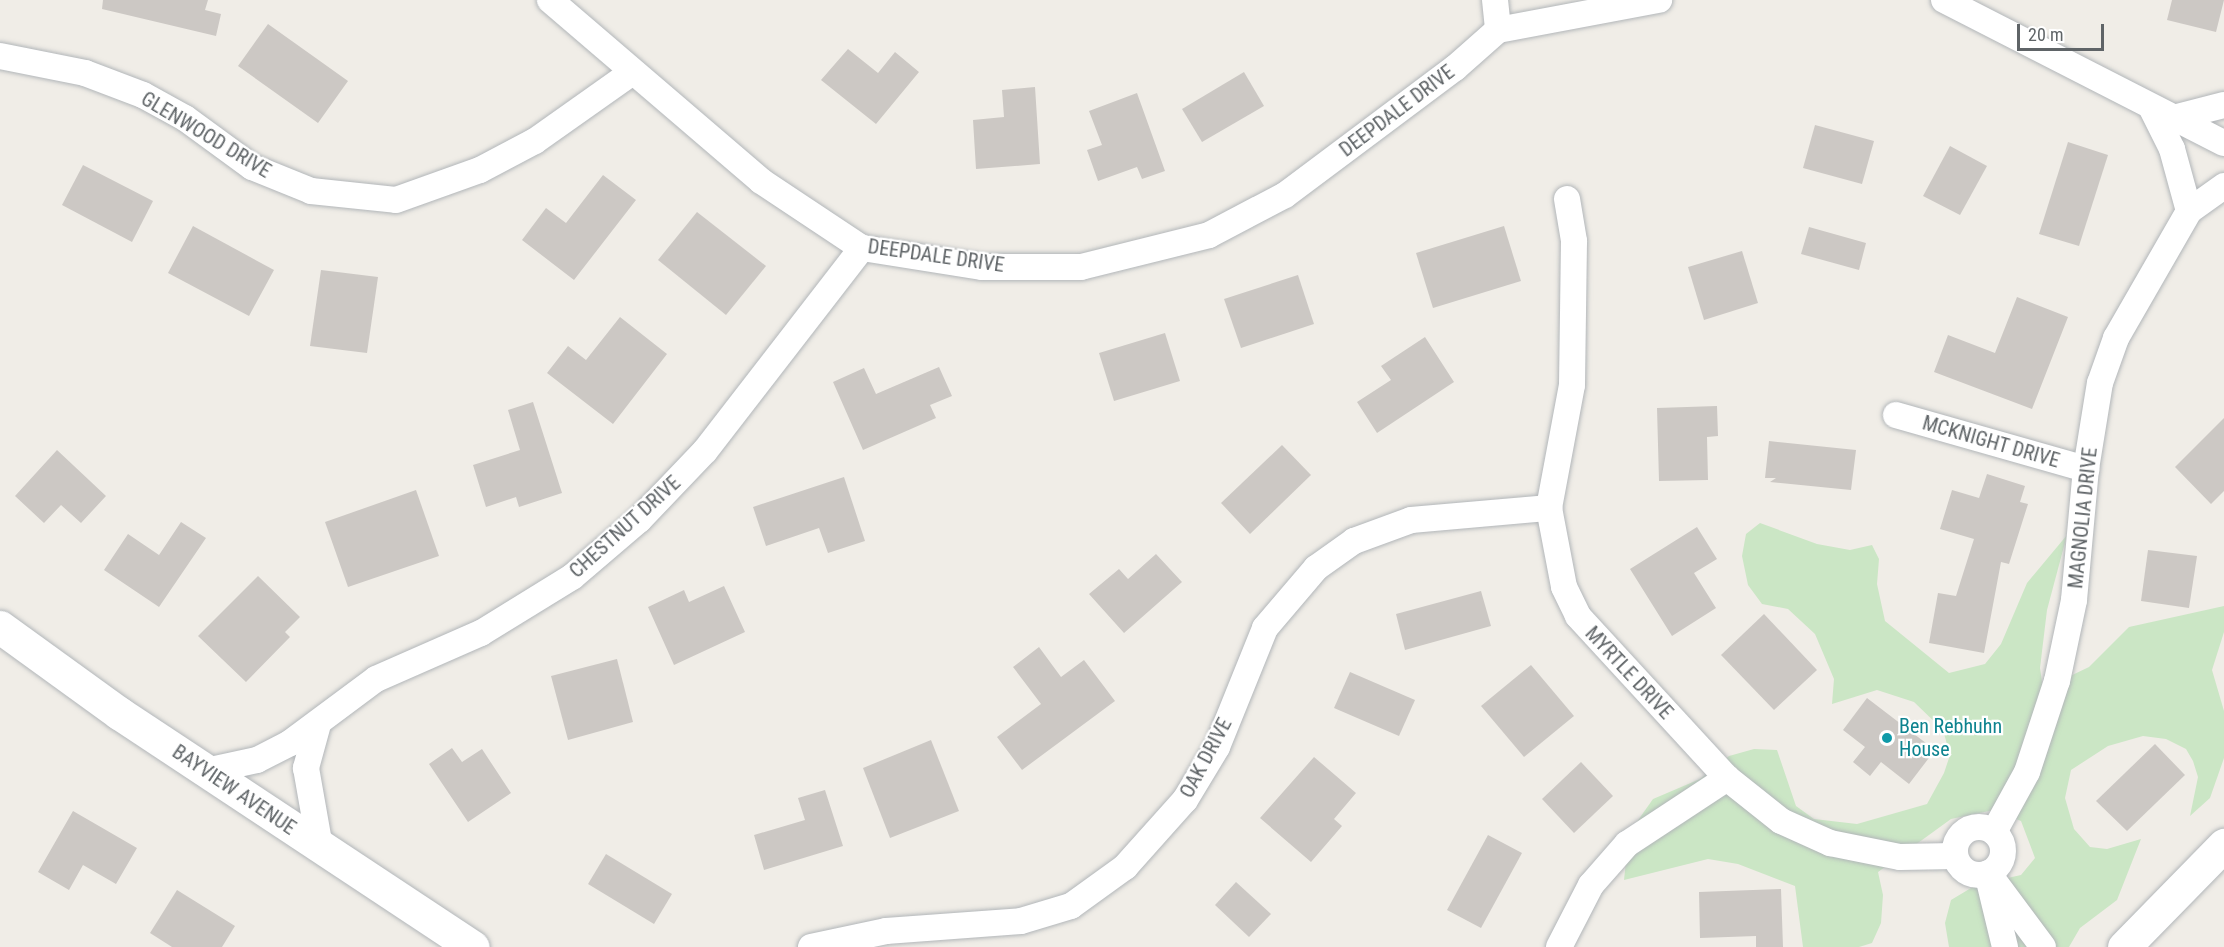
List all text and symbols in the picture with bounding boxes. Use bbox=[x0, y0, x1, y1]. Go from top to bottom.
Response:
scale bar bbox=[2020, 12, 2107, 50]
text: 20 m bbox=[2028, 24, 2063, 45]
street label: DEEPDALE DRIVE bbox=[1335, 60, 1459, 162]
street label: GLENWOOD DRIVE bbox=[137, 87, 275, 183]
street label: DEEPDALE DRIVE bbox=[866, 235, 1006, 277]
street label: MCKNIGHT DRIVE bbox=[1920, 411, 2062, 473]
street label: MAGNOLIA DRIVE bbox=[2064, 446, 2102, 590]
street label: CHESTNUT DRIVE bbox=[564, 471, 686, 583]
street label: MYRTLE DRIVE bbox=[1580, 622, 1678, 724]
street label: OAK DRIVE bbox=[1175, 714, 1237, 802]
place label: Ben Rebhuhn House bbox=[1899, 714, 2002, 761]
marker: Ben Rebhuhn House bbox=[1880, 731, 1894, 745]
street label: BAYVIEW AVENUE bbox=[168, 740, 300, 840]

